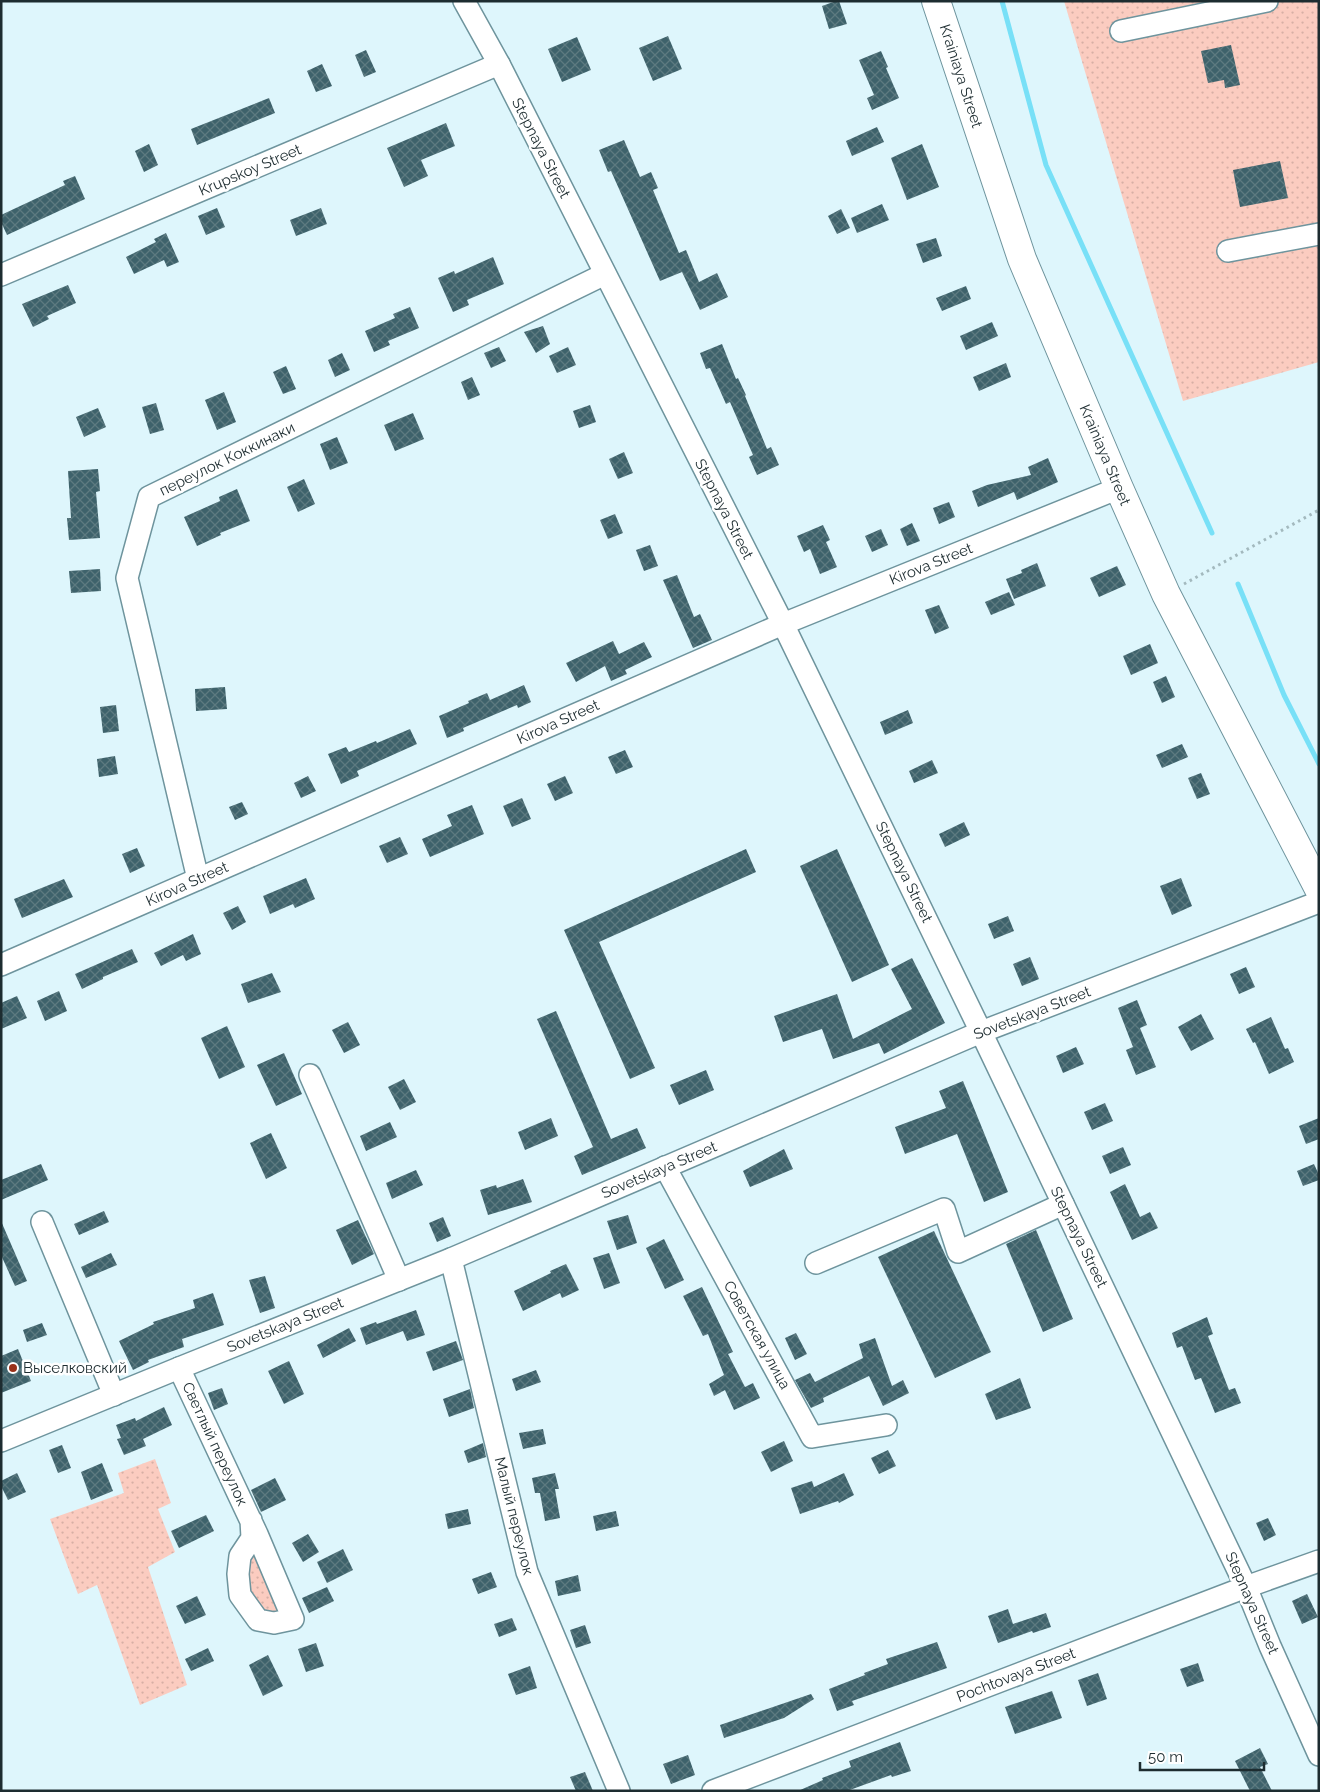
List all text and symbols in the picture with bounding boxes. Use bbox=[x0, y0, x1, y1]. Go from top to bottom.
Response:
street label: Krainiaya Street bbox=[936, 22, 986, 130]
street label: Stepnaya Street bbox=[508, 95, 574, 201]
street label: Krupskoy Street bbox=[196, 140, 304, 200]
street label: Krainiaya Street bbox=[1076, 402, 1134, 508]
street label: переулок Коккинаки bbox=[156, 418, 298, 500]
street label: Stepnaya Street bbox=[691, 456, 757, 562]
street label: Kirova Street bbox=[887, 539, 975, 589]
street label: Kirova Street bbox=[514, 696, 602, 748]
street label: Stepnaya Street bbox=[872, 819, 936, 925]
street label: Kirova Street bbox=[143, 858, 231, 910]
street label: Sovetskaya Street bbox=[971, 982, 1093, 1044]
street label: Sovetskaya Street bbox=[598, 1138, 720, 1202]
street label: Stepnaya Street bbox=[1047, 1184, 1111, 1290]
street label: Советская улица bbox=[720, 1278, 794, 1392]
street label: Sovetskaya Street bbox=[224, 1293, 346, 1357]
place label: Выселковский bbox=[23, 1359, 127, 1377]
marker: Выселковский bbox=[7, 1362, 19, 1374]
street label: Светлый переулок bbox=[178, 1379, 252, 1509]
street label: Малый переулок bbox=[491, 1455, 537, 1577]
street label: Stepnaya Street bbox=[1221, 1549, 1283, 1657]
street label: Pochtovaya Street bbox=[954, 1644, 1078, 1706]
scale bar bbox=[1140, 1740, 1264, 1772]
text: 50 m bbox=[1148, 1748, 1183, 1766]

